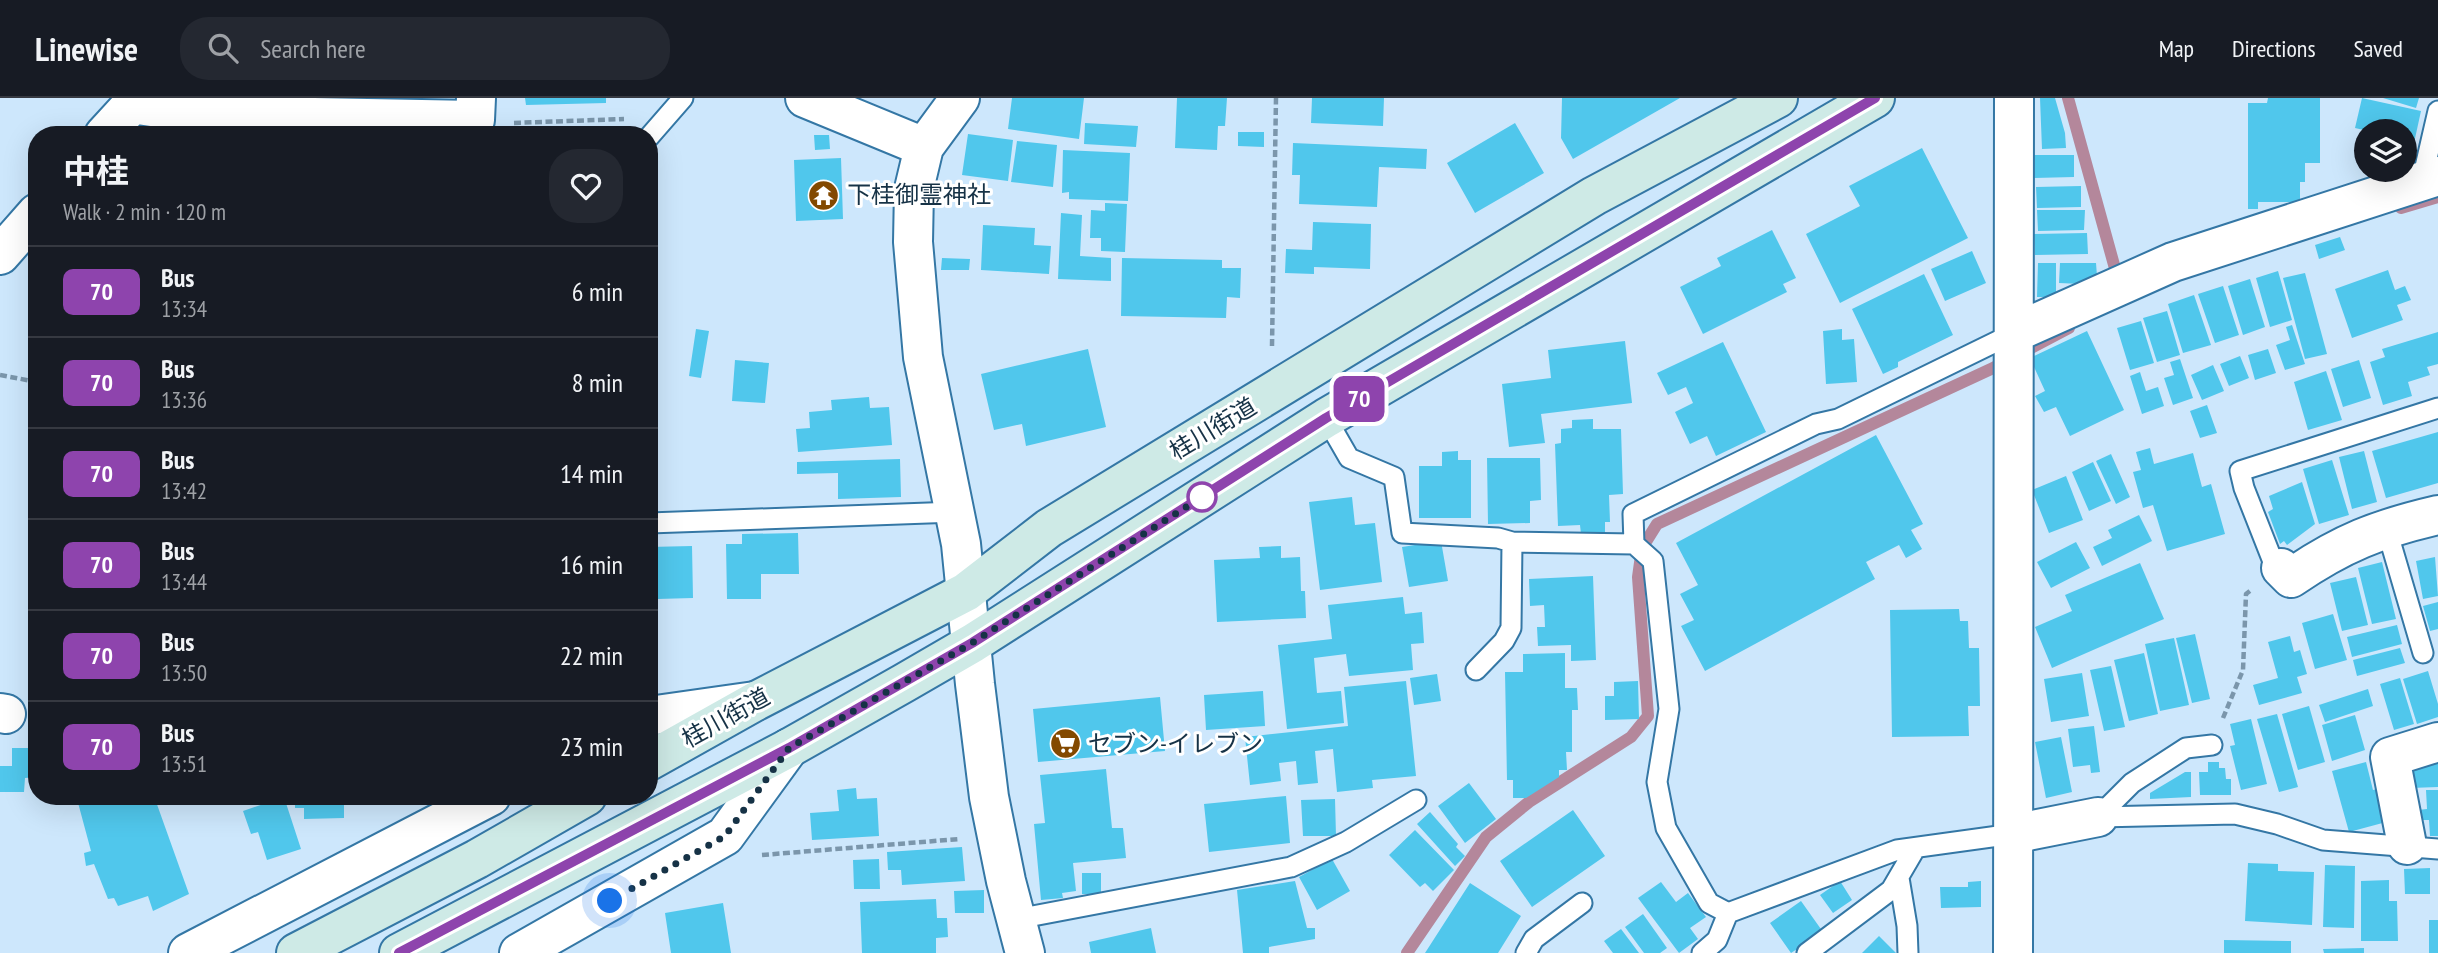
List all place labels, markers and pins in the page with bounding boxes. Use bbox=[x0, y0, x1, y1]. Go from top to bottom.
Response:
temple icon: 下桂御霊神社 bbox=[807, 178, 841, 212]
place label: 下桂御霊神社 bbox=[847, 179, 991, 210]
unlabelled marker bbox=[1187, 482, 1217, 512]
supermarket icon: セブン-イレブン bbox=[1048, 727, 1082, 761]
place label: セブン-イレブン bbox=[1088, 728, 1263, 759]

